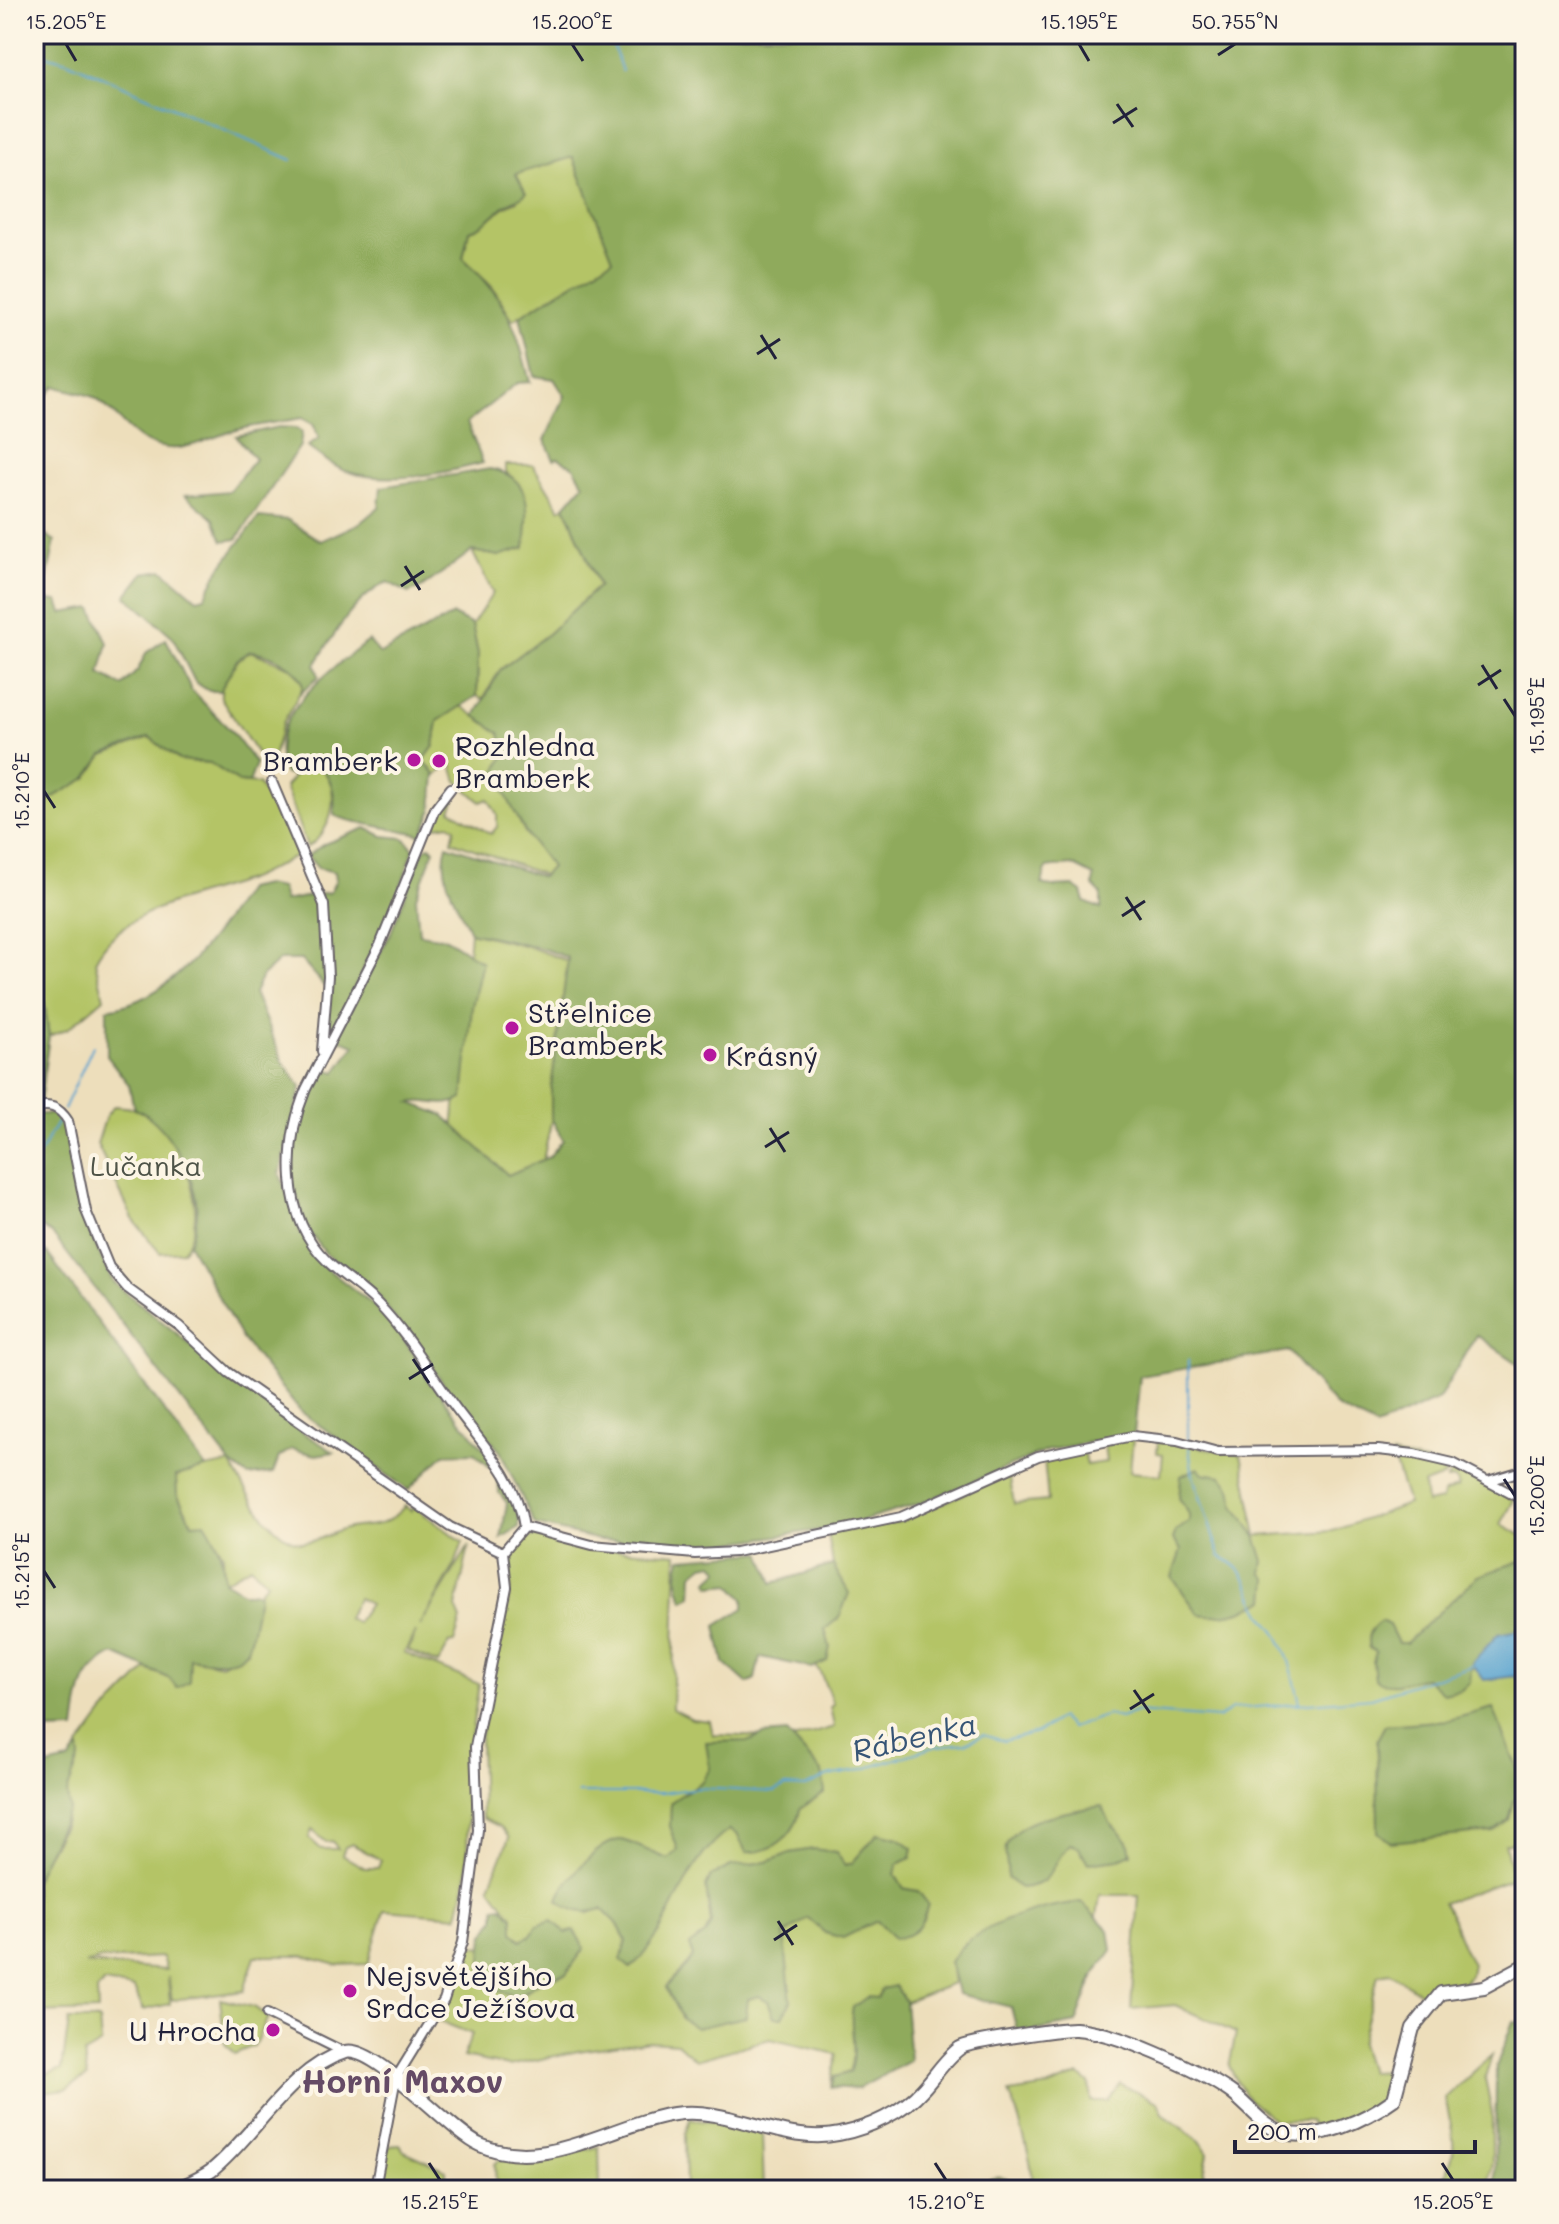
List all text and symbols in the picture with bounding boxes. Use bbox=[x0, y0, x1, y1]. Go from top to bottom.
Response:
text: 15.205°E bbox=[26, 8, 106, 34]
text: 15.200°E bbox=[531, 8, 613, 34]
text: 15.195°E bbox=[1040, 8, 1118, 34]
text: 50.755°N bbox=[1192, 8, 1278, 34]
text: 15.195°E bbox=[1523, 677, 1549, 755]
place label: Rozhledna Bramberk bbox=[455, 727, 596, 795]
place label: Bramberk bbox=[263, 742, 398, 778]
marker: Bramberk bbox=[405, 751, 423, 769]
text: 15.210°E bbox=[8, 752, 34, 830]
marker: Rozhledna Bramberk bbox=[430, 752, 448, 770]
place label: Střelnice Bramberk bbox=[528, 994, 663, 1062]
marker: Střelnice Bramberk bbox=[503, 1019, 521, 1037]
place label: Krásný bbox=[726, 1037, 818, 1073]
marker: Krásný bbox=[701, 1046, 719, 1064]
park label: Lučanka bbox=[90, 1147, 202, 1183]
text: 15.200°E bbox=[1523, 1455, 1549, 1537]
text: 15.215°E bbox=[8, 1532, 34, 1610]
water label: Rábenka bbox=[848, 1702, 980, 1770]
place label: Nejsvětějšího Srdce Ježíšova bbox=[366, 1957, 576, 2025]
marker: Nejsvětějšího Srdce Ježíšova bbox=[341, 1982, 359, 2000]
place label: U Hrocha bbox=[129, 2012, 257, 2048]
marker: U Hrocha bbox=[264, 2021, 282, 2039]
district label: Horní Maxov bbox=[301, 2059, 503, 2101]
scale bar bbox=[1235, 2104, 1475, 2154]
text: 200 m bbox=[1247, 2115, 1317, 2146]
text: 15.215°E bbox=[401, 2188, 479, 2214]
text: 15.210°E bbox=[907, 2188, 985, 2214]
text: 15.205°E bbox=[1413, 2188, 1493, 2214]

